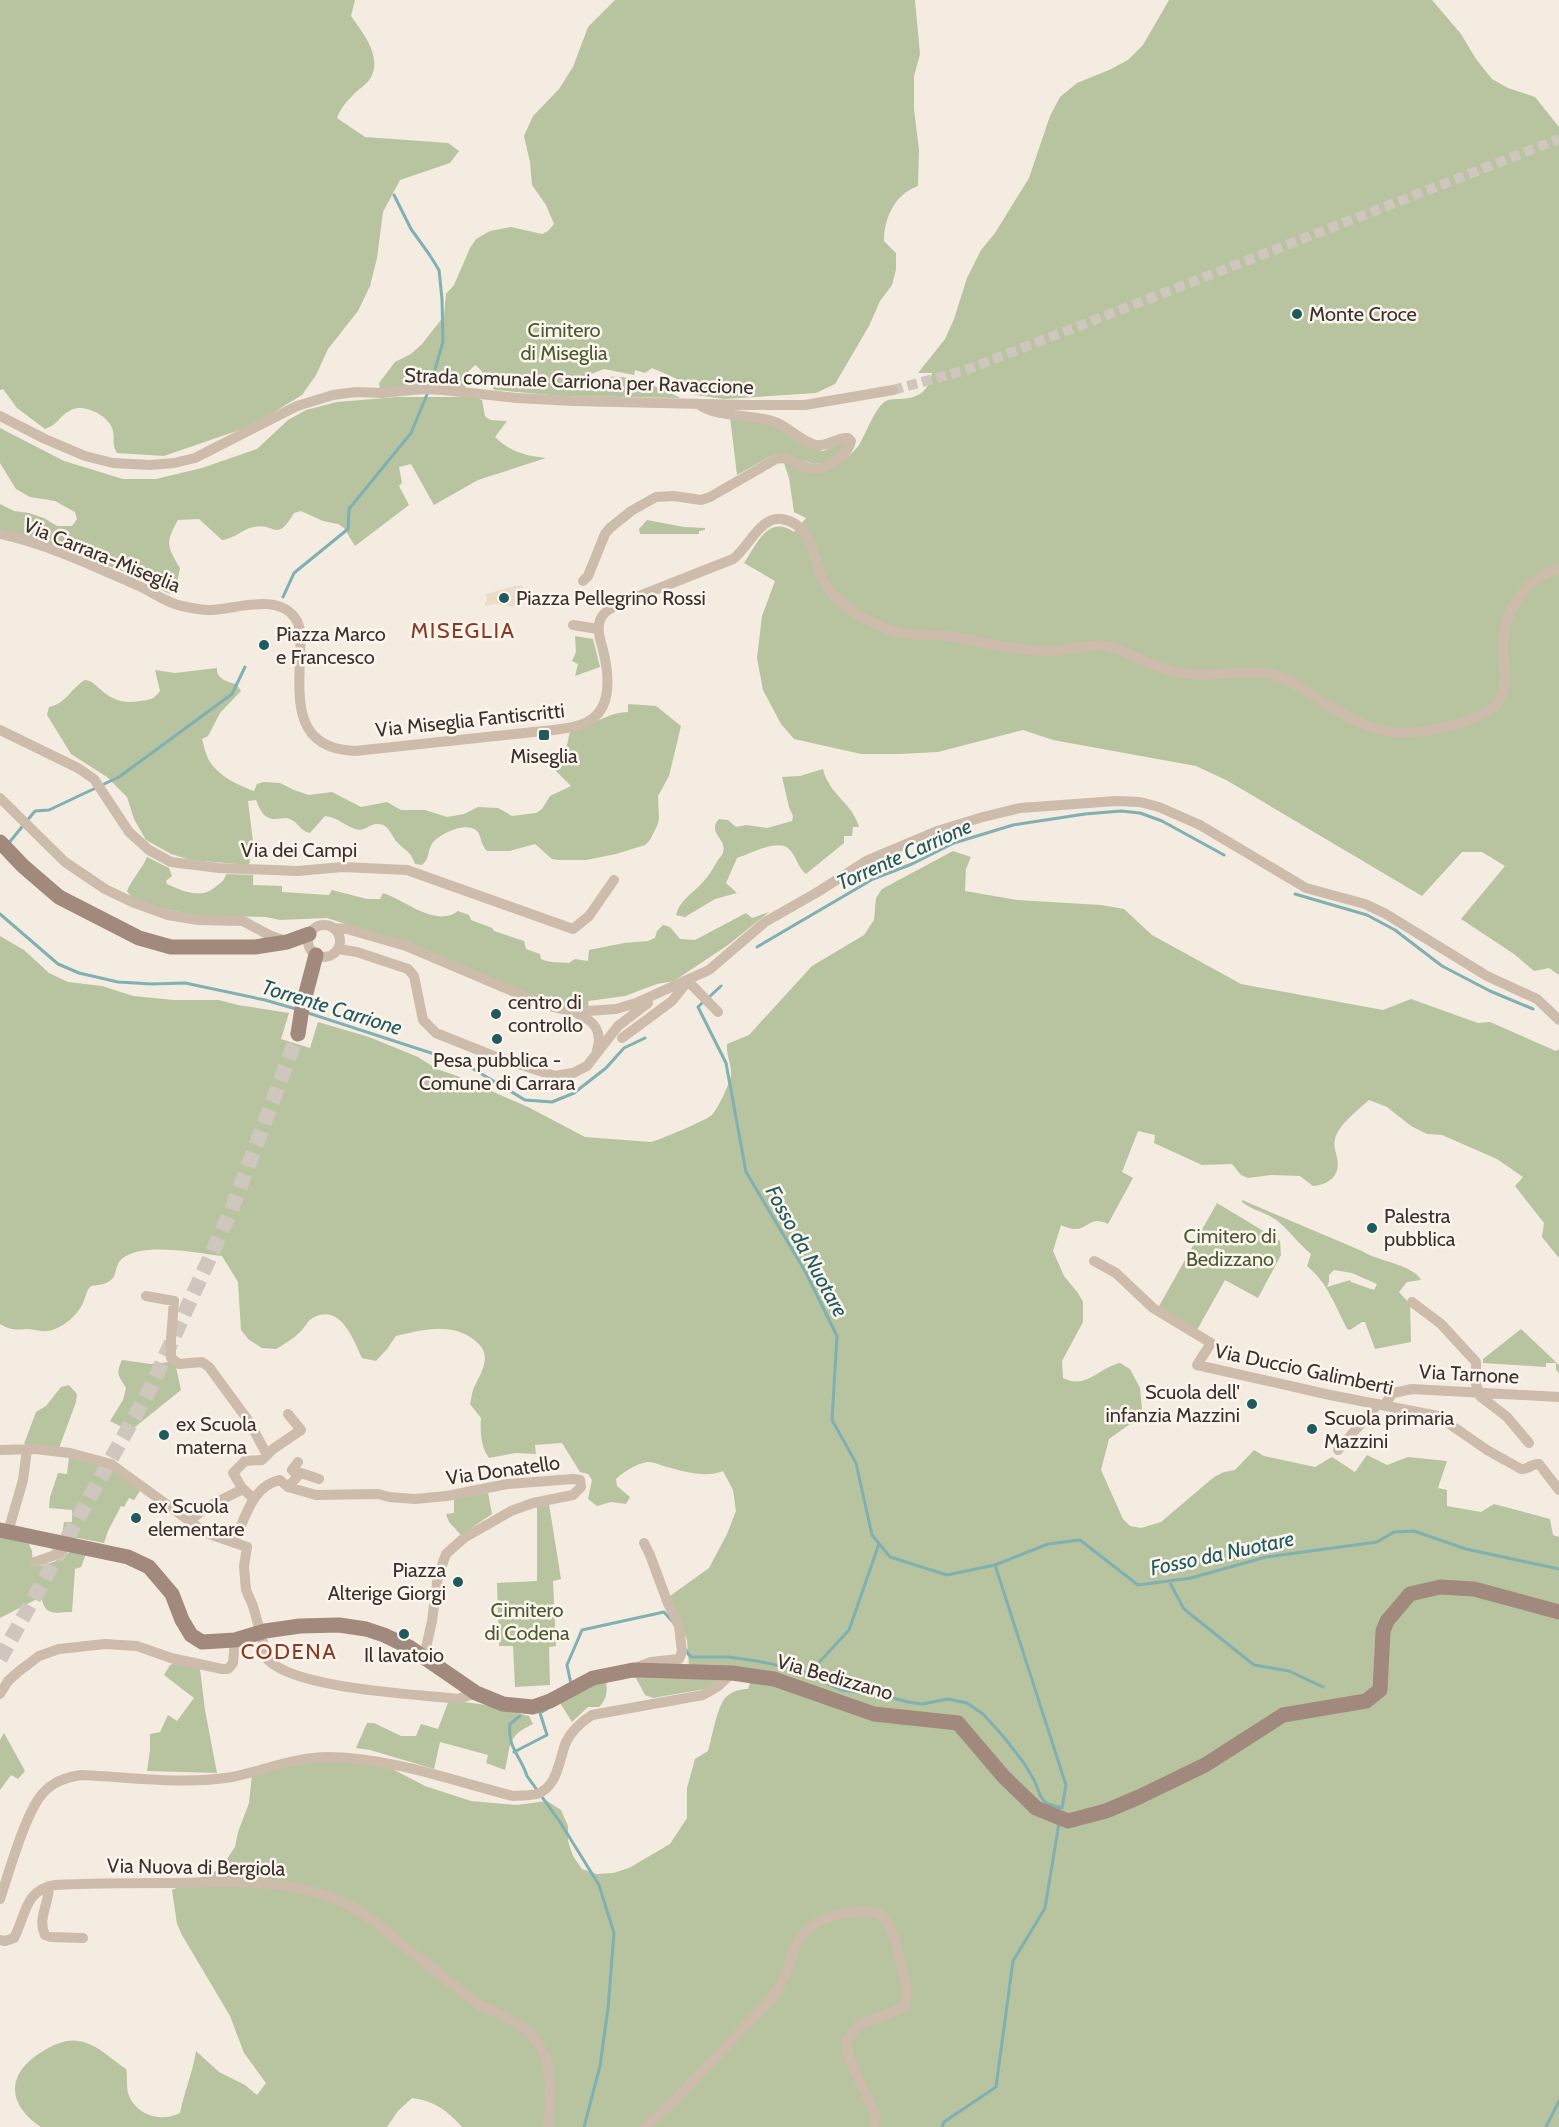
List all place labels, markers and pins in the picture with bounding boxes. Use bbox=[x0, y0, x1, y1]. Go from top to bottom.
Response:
place label: Monte Croce bbox=[1309, 302, 1417, 326]
marker: Monte Croce bbox=[1290, 307, 1304, 321]
place label: Piazza Pellegrino Rossi bbox=[516, 586, 706, 610]
marker: Piazza Pellegrino Rossi bbox=[497, 591, 511, 605]
place label: Piazza Marco e Francesco bbox=[276, 622, 386, 669]
marker: Piazza Marco e Francesco bbox=[257, 638, 271, 652]
marker: Miseglia bbox=[537, 728, 551, 742]
place label: Miseglia bbox=[510, 744, 578, 768]
place label: centro di controllo bbox=[508, 990, 583, 1037]
marker: centro di controllo bbox=[489, 1007, 503, 1021]
marker: Pesa pubblica - Comune di Carrara bbox=[490, 1032, 504, 1046]
place label: Pesa pubblica - Comune di Carrara bbox=[419, 1048, 576, 1095]
place label: Palestra pubblica bbox=[1384, 1204, 1456, 1251]
marker: Palestra pubblica bbox=[1365, 1221, 1379, 1235]
place label: Scuola dell' infanzia Mazzini bbox=[1105, 1380, 1240, 1427]
marker: Scuola dell' infanzia Mazzini bbox=[1245, 1397, 1259, 1411]
place label: Scuola primaria Mazzini bbox=[1324, 1406, 1454, 1453]
place label: ex Scuola materna bbox=[176, 1412, 257, 1459]
marker: Scuola primaria Mazzini bbox=[1305, 1422, 1319, 1436]
marker: ex Scuola materna bbox=[157, 1428, 171, 1442]
place label: ex Scuola elementare bbox=[148, 1494, 245, 1541]
marker: ex Scuola elementare bbox=[129, 1511, 143, 1525]
place label: Piazza Alterige Giorgi bbox=[328, 1558, 446, 1605]
marker: Piazza Alterige Giorgi bbox=[451, 1575, 465, 1589]
marker: Il lavatoio bbox=[397, 1627, 411, 1641]
place label: Il lavatoio bbox=[364, 1643, 444, 1667]

